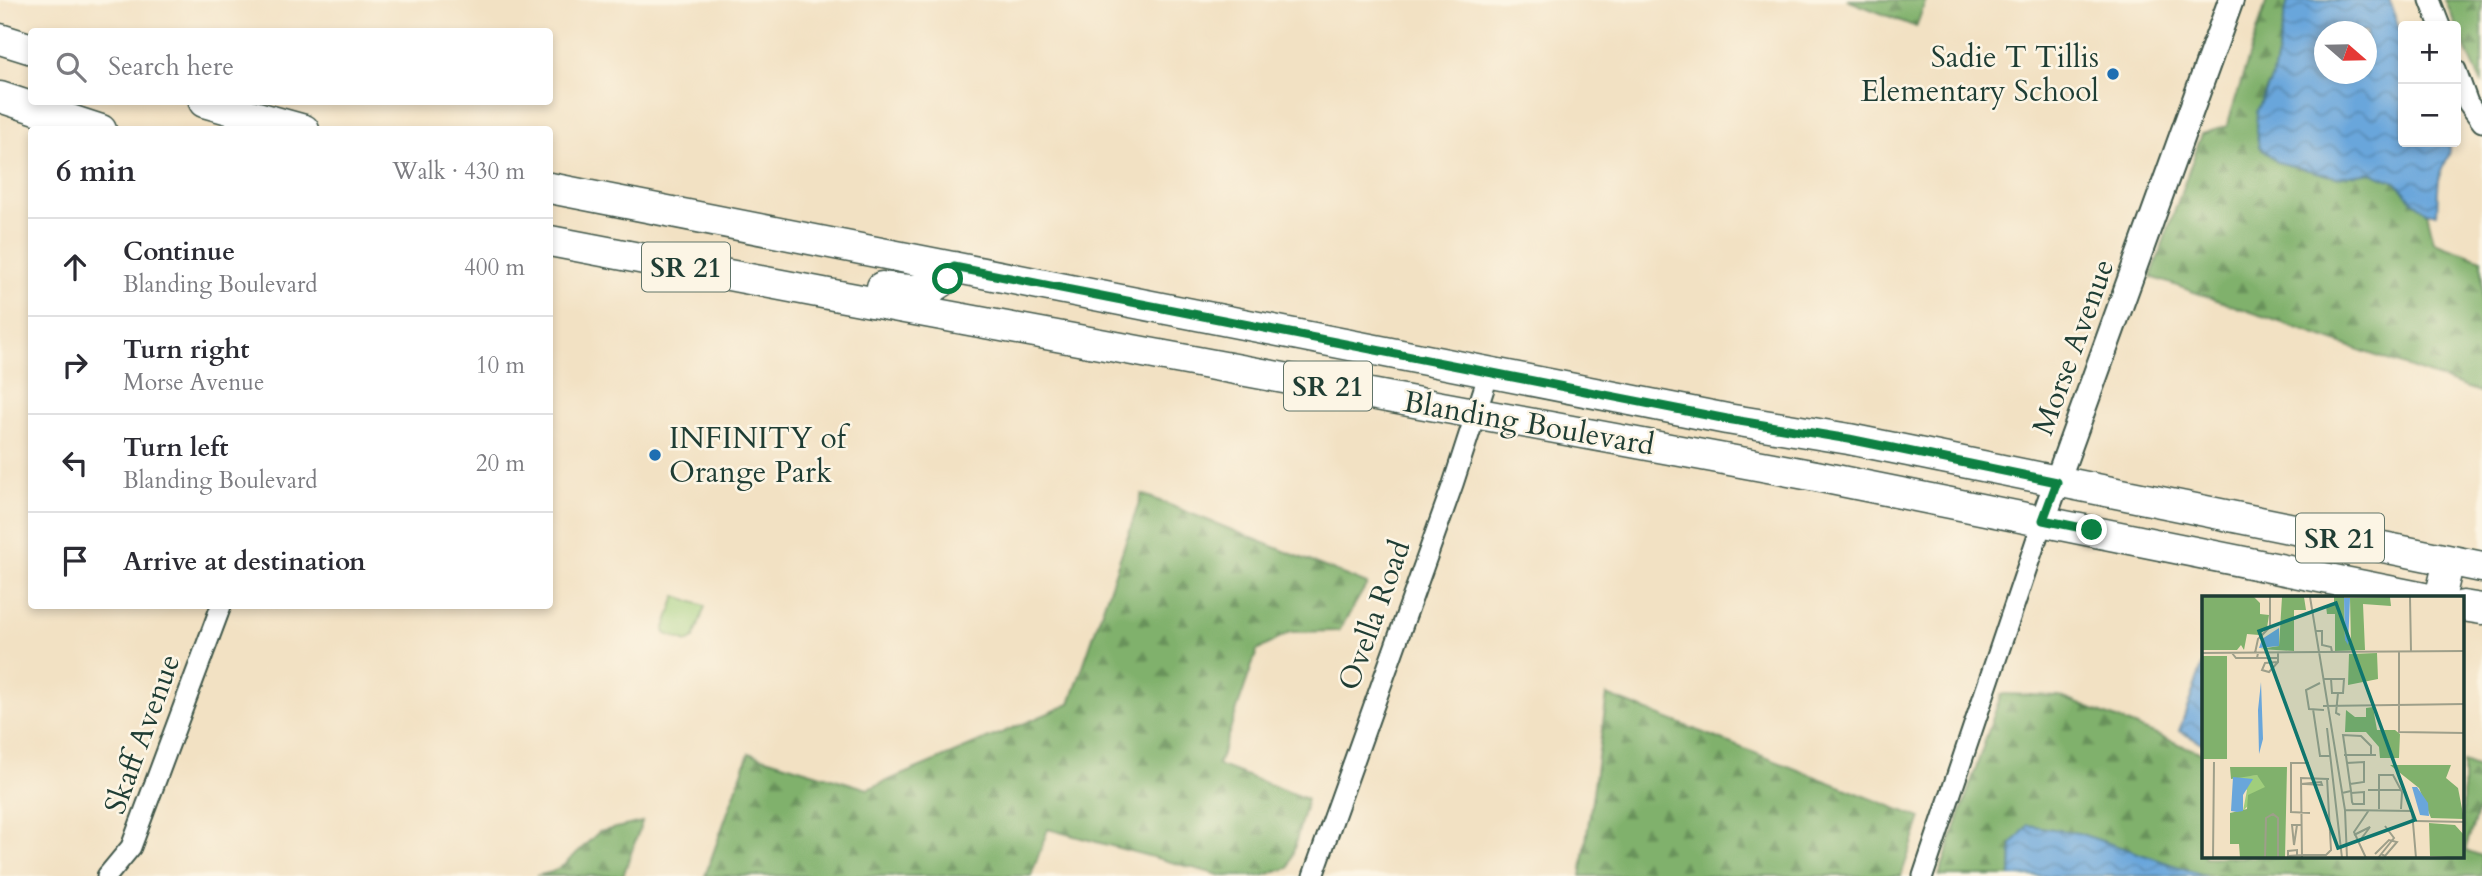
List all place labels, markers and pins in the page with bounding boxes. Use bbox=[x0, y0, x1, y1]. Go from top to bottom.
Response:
place label: Sadie T Tillis Elementary School bbox=[1861, 37, 2099, 112]
marker: Sadie T Tillis Elementary School bbox=[2105, 66, 2121, 82]
place label: INFINITY of Orange Park bbox=[669, 418, 851, 493]
marker: INFINITY of Orange Park bbox=[647, 447, 663, 463]

